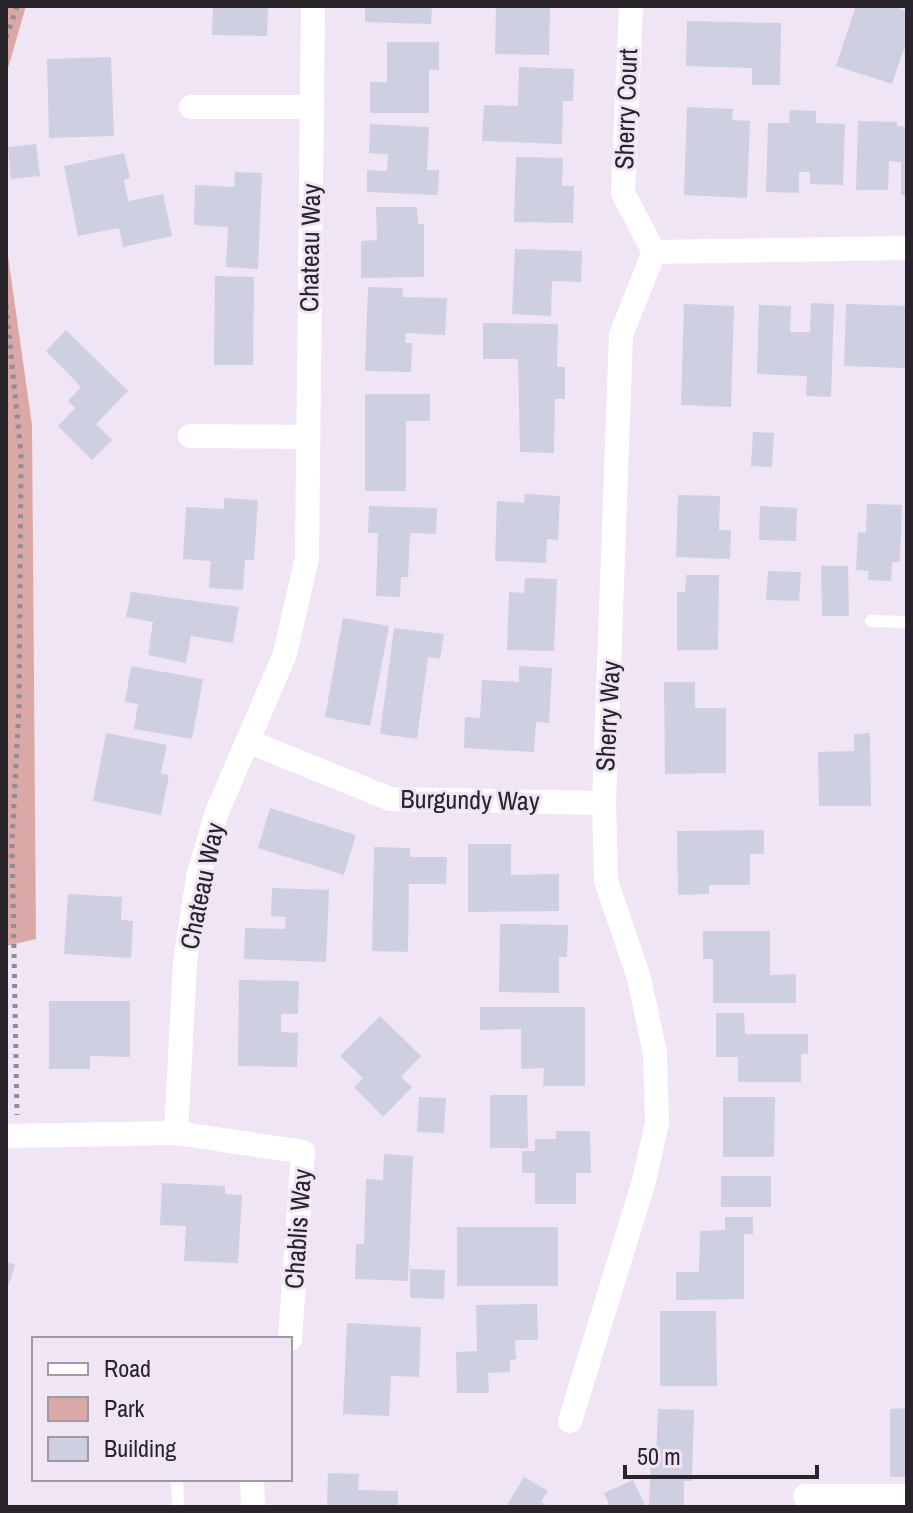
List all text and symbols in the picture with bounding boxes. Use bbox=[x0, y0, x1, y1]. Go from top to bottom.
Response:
street label: Sherry Court bbox=[606, 48, 645, 170]
street label: Chateau Way bbox=[291, 183, 328, 312]
street label: Sherry Way bbox=[587, 660, 628, 772]
street label: Burgundy Way bbox=[400, 781, 540, 818]
street label: Chateau Way bbox=[171, 819, 232, 952]
street label: Chablis Way bbox=[276, 1168, 319, 1290]
legend bbox=[32, 1337, 292, 1481]
text: Road bbox=[104, 1352, 151, 1384]
text: Park bbox=[104, 1392, 145, 1424]
scale bar bbox=[625, 1429, 817, 1479]
text: Building bbox=[104, 1432, 176, 1464]
text: 50 m bbox=[637, 1440, 681, 1472]

